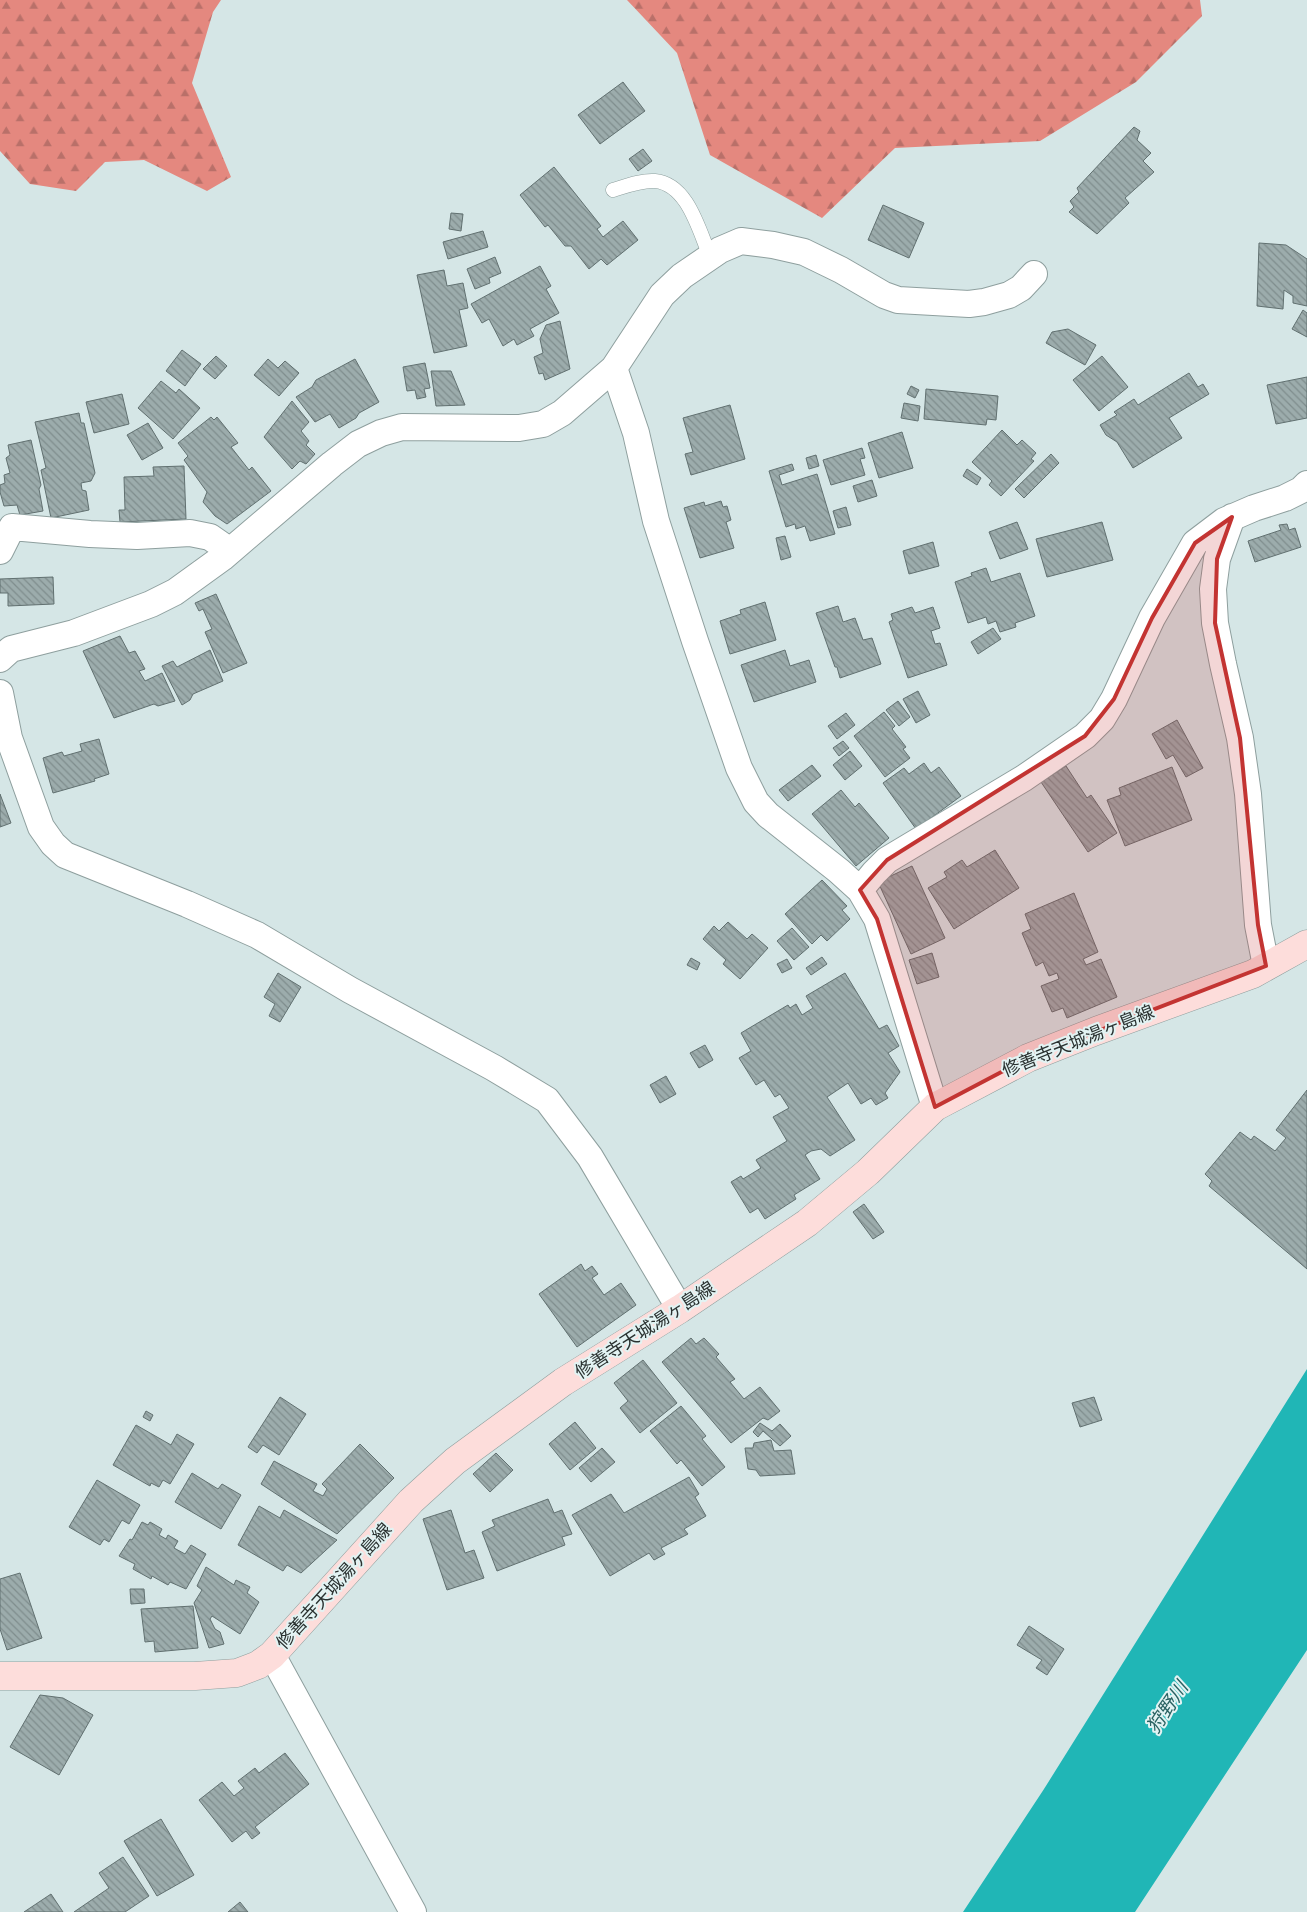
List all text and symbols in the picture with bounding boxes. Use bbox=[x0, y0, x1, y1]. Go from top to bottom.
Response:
street label: 修善寺天城湯ヶ島線 bbox=[999, 1000, 1157, 1081]
street label: 修善寺天城湯ヶ島線 bbox=[571, 1277, 718, 1383]
street label: 修善寺天城湯ヶ島線 bbox=[272, 1518, 396, 1653]
water label: 狩野川 bbox=[1142, 1676, 1194, 1737]

